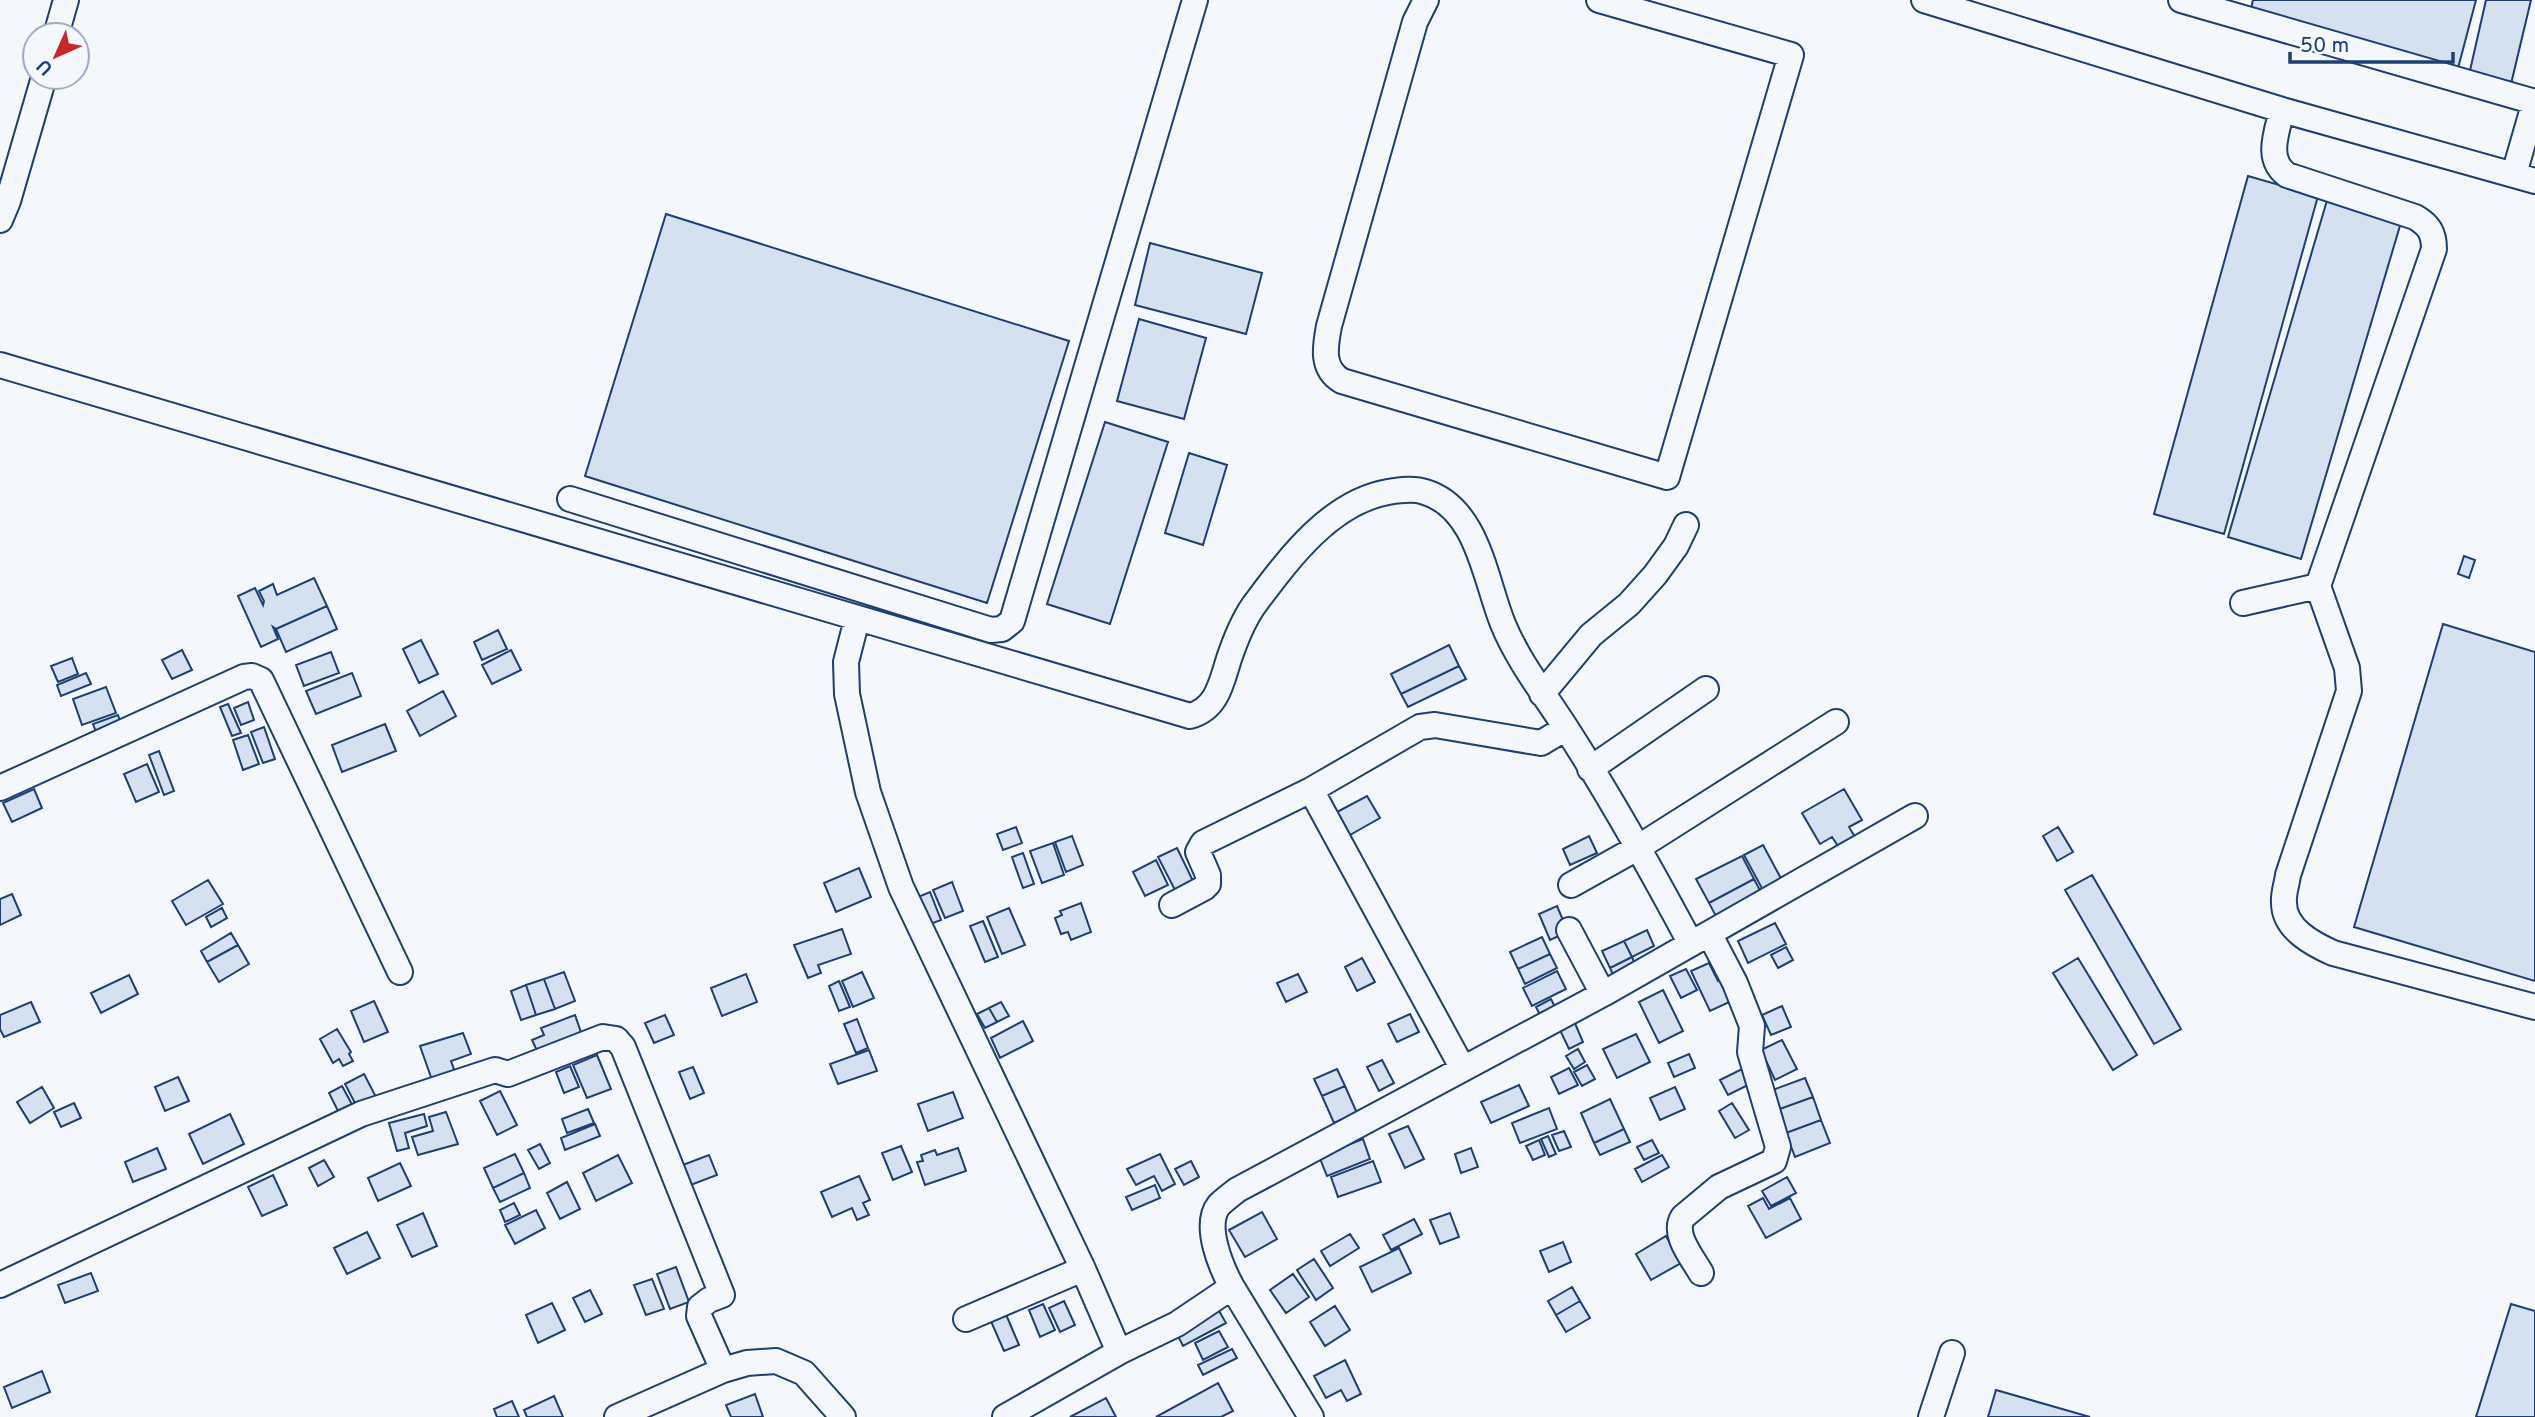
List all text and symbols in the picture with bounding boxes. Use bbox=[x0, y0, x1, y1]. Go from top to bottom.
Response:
north arrow bbox=[21, 21, 91, 91]
scale bar bbox=[2290, 21, 2453, 65]
text: 50 m bbox=[2300, 33, 2349, 60]
text: U bbox=[32, 53, 59, 80]

